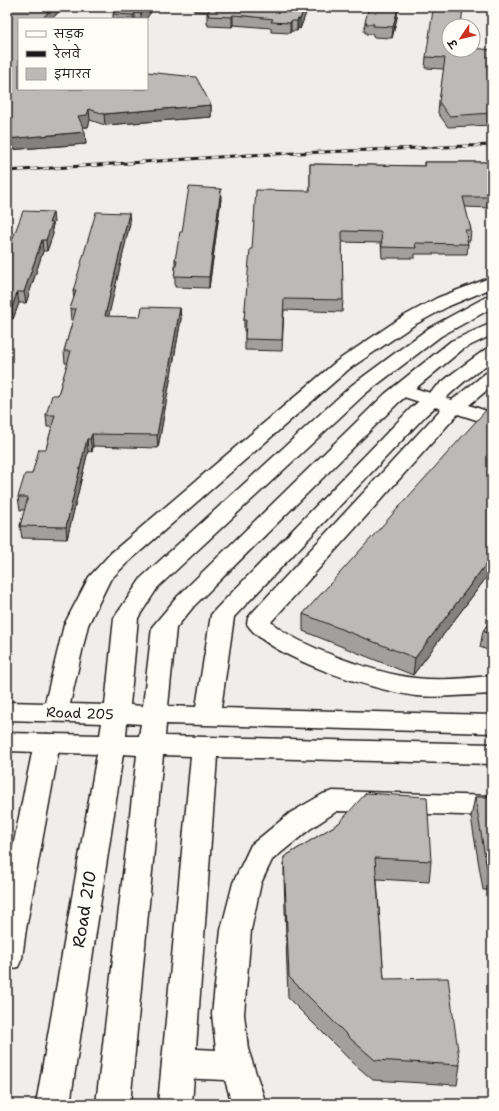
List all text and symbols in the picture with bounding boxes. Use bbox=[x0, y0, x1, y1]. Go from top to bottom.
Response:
legend bbox=[18, 18, 148, 90]
north arrow bbox=[441, 18, 481, 58]
text: सड़क bbox=[53, 26, 85, 42]
text: उ bbox=[444, 35, 462, 52]
text: रेलवे bbox=[52, 43, 81, 62]
text: इमारत bbox=[54, 66, 92, 82]
street label: Road 205 bbox=[46, 703, 114, 723]
street label: Road 210 bbox=[67, 869, 101, 949]

